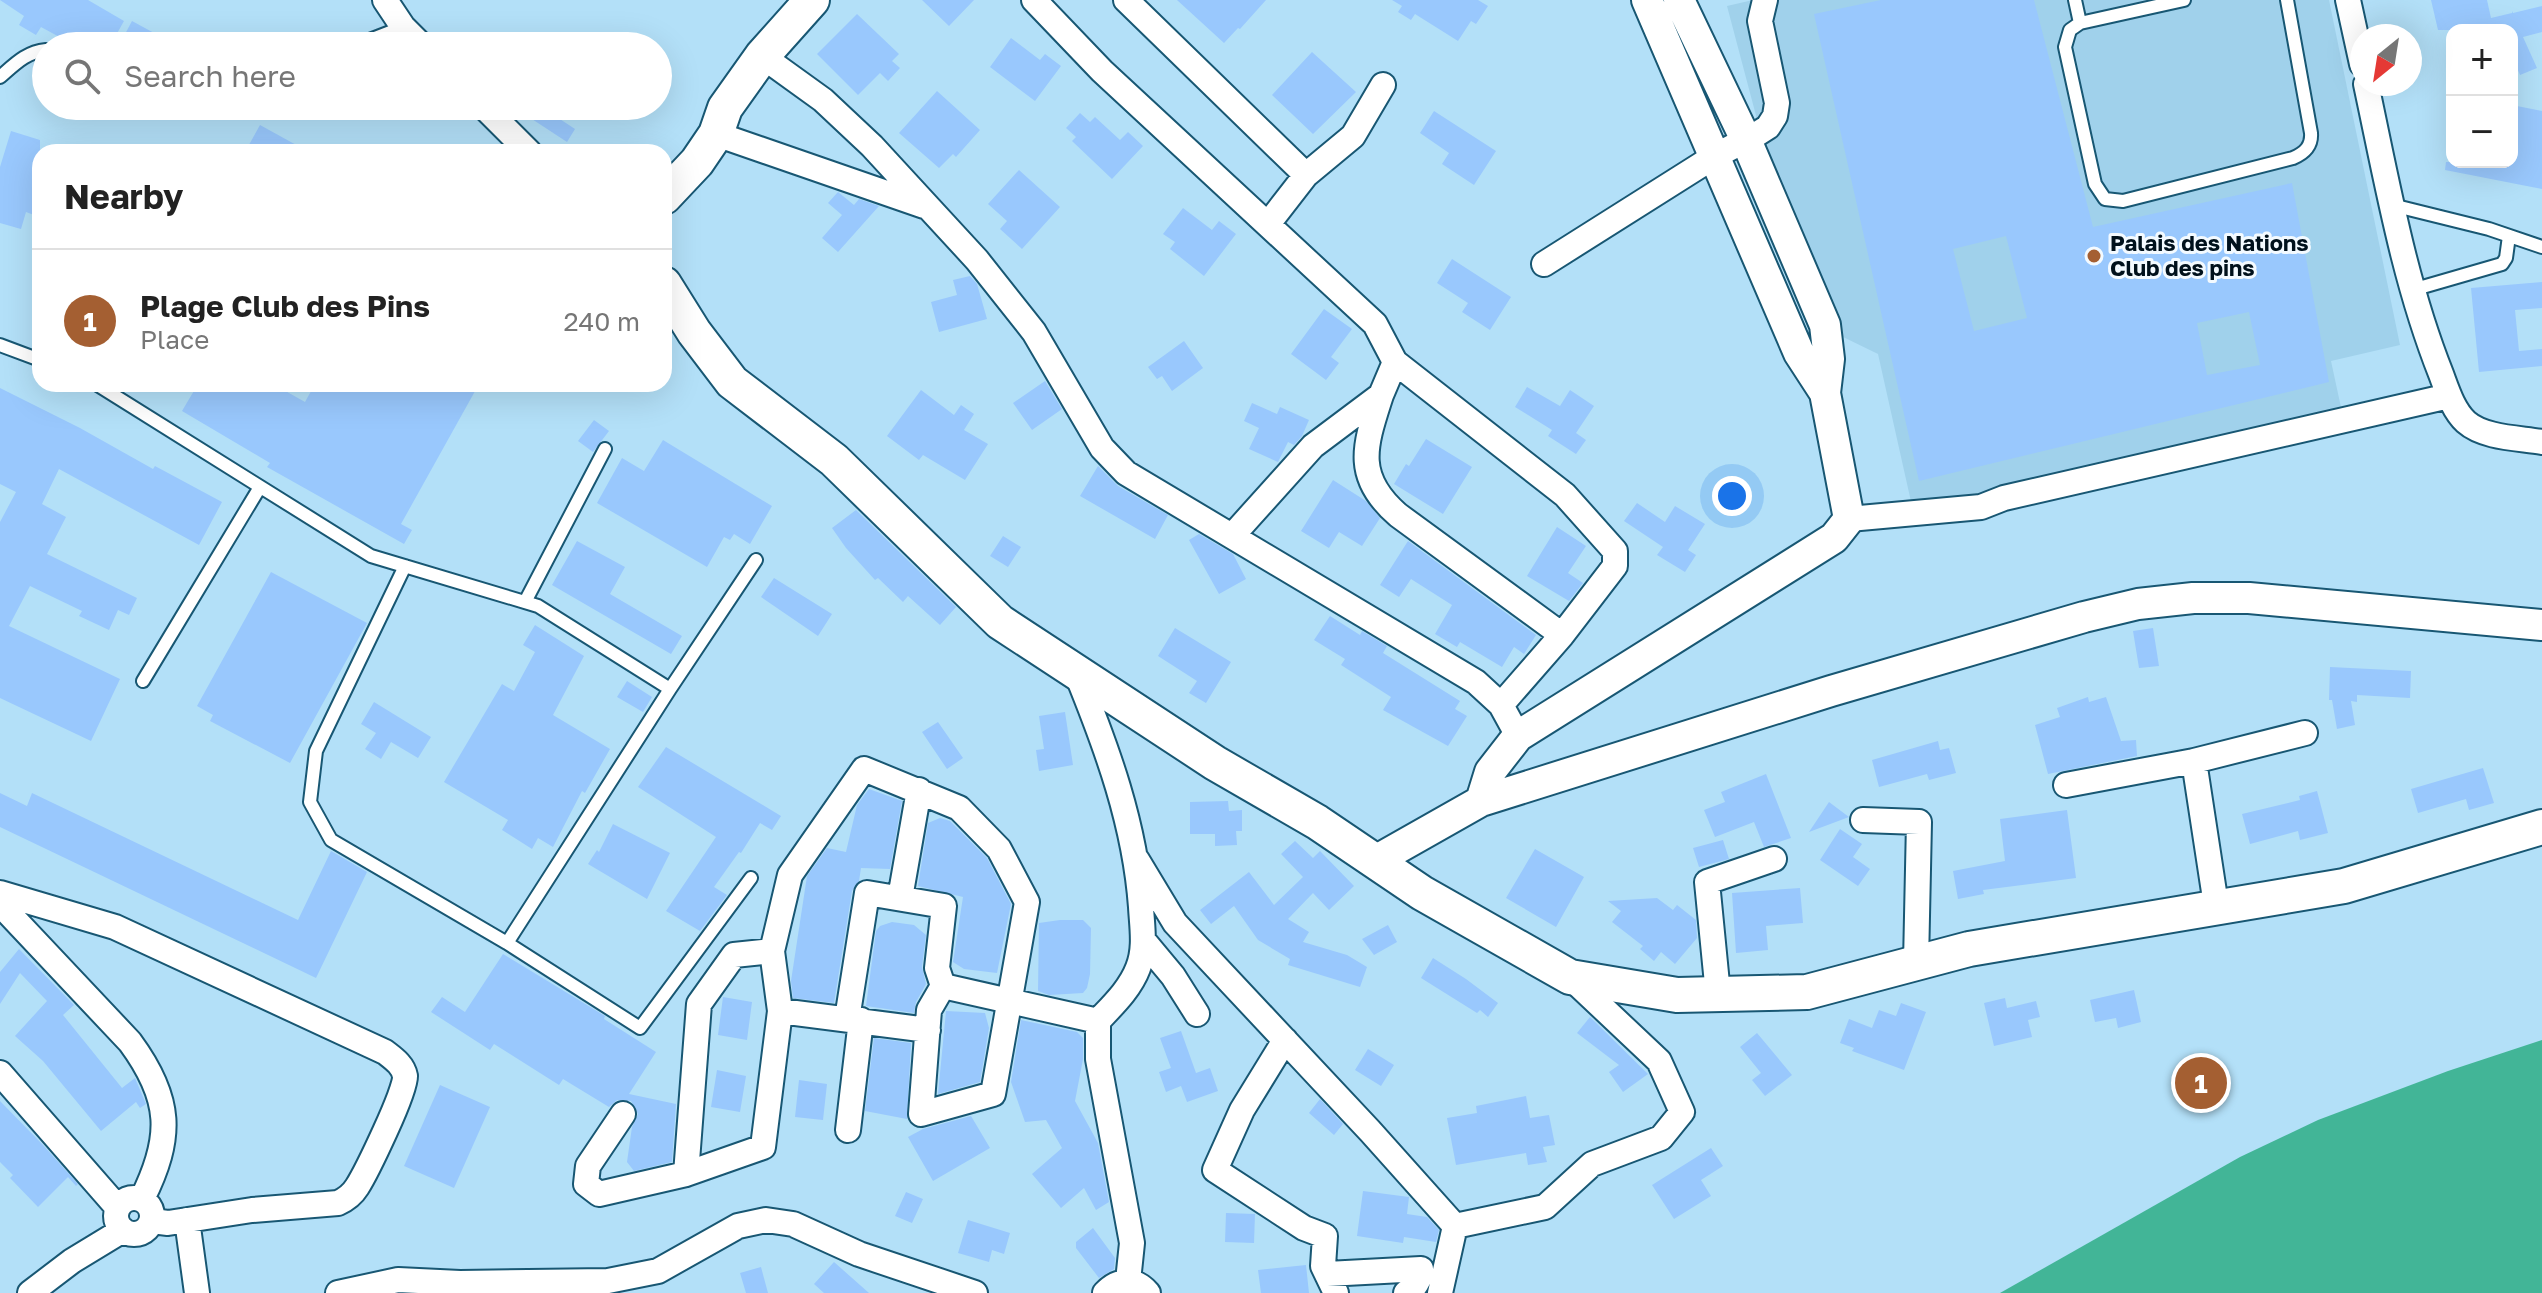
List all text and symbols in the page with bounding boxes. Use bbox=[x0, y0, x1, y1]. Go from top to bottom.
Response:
north arrow bbox=[2350, 24, 2422, 96]
map controls bbox=[2446, 24, 2518, 168]
button: + bbox=[2446, 24, 2518, 96]
search box bbox=[32, 32, 672, 120]
icon: search bbox=[60, 54, 104, 98]
text: Search here bbox=[124, 58, 296, 94]
button: − bbox=[2446, 96, 2518, 168]
text: Nearby bbox=[64, 176, 184, 216]
place label: Palais des Nations Club des pins bbox=[2110, 229, 2309, 281]
marker: Palais des Nations Club des pins bbox=[2085, 247, 2103, 265]
text: Plage Club des Pins bbox=[140, 288, 430, 324]
text: 1 bbox=[83, 306, 97, 337]
text: 240 m bbox=[563, 306, 640, 337]
text: Place bbox=[140, 324, 209, 355]
your location bbox=[1712, 476, 1752, 516]
pin: 1 bbox=[2175, 1053, 2227, 1113]

